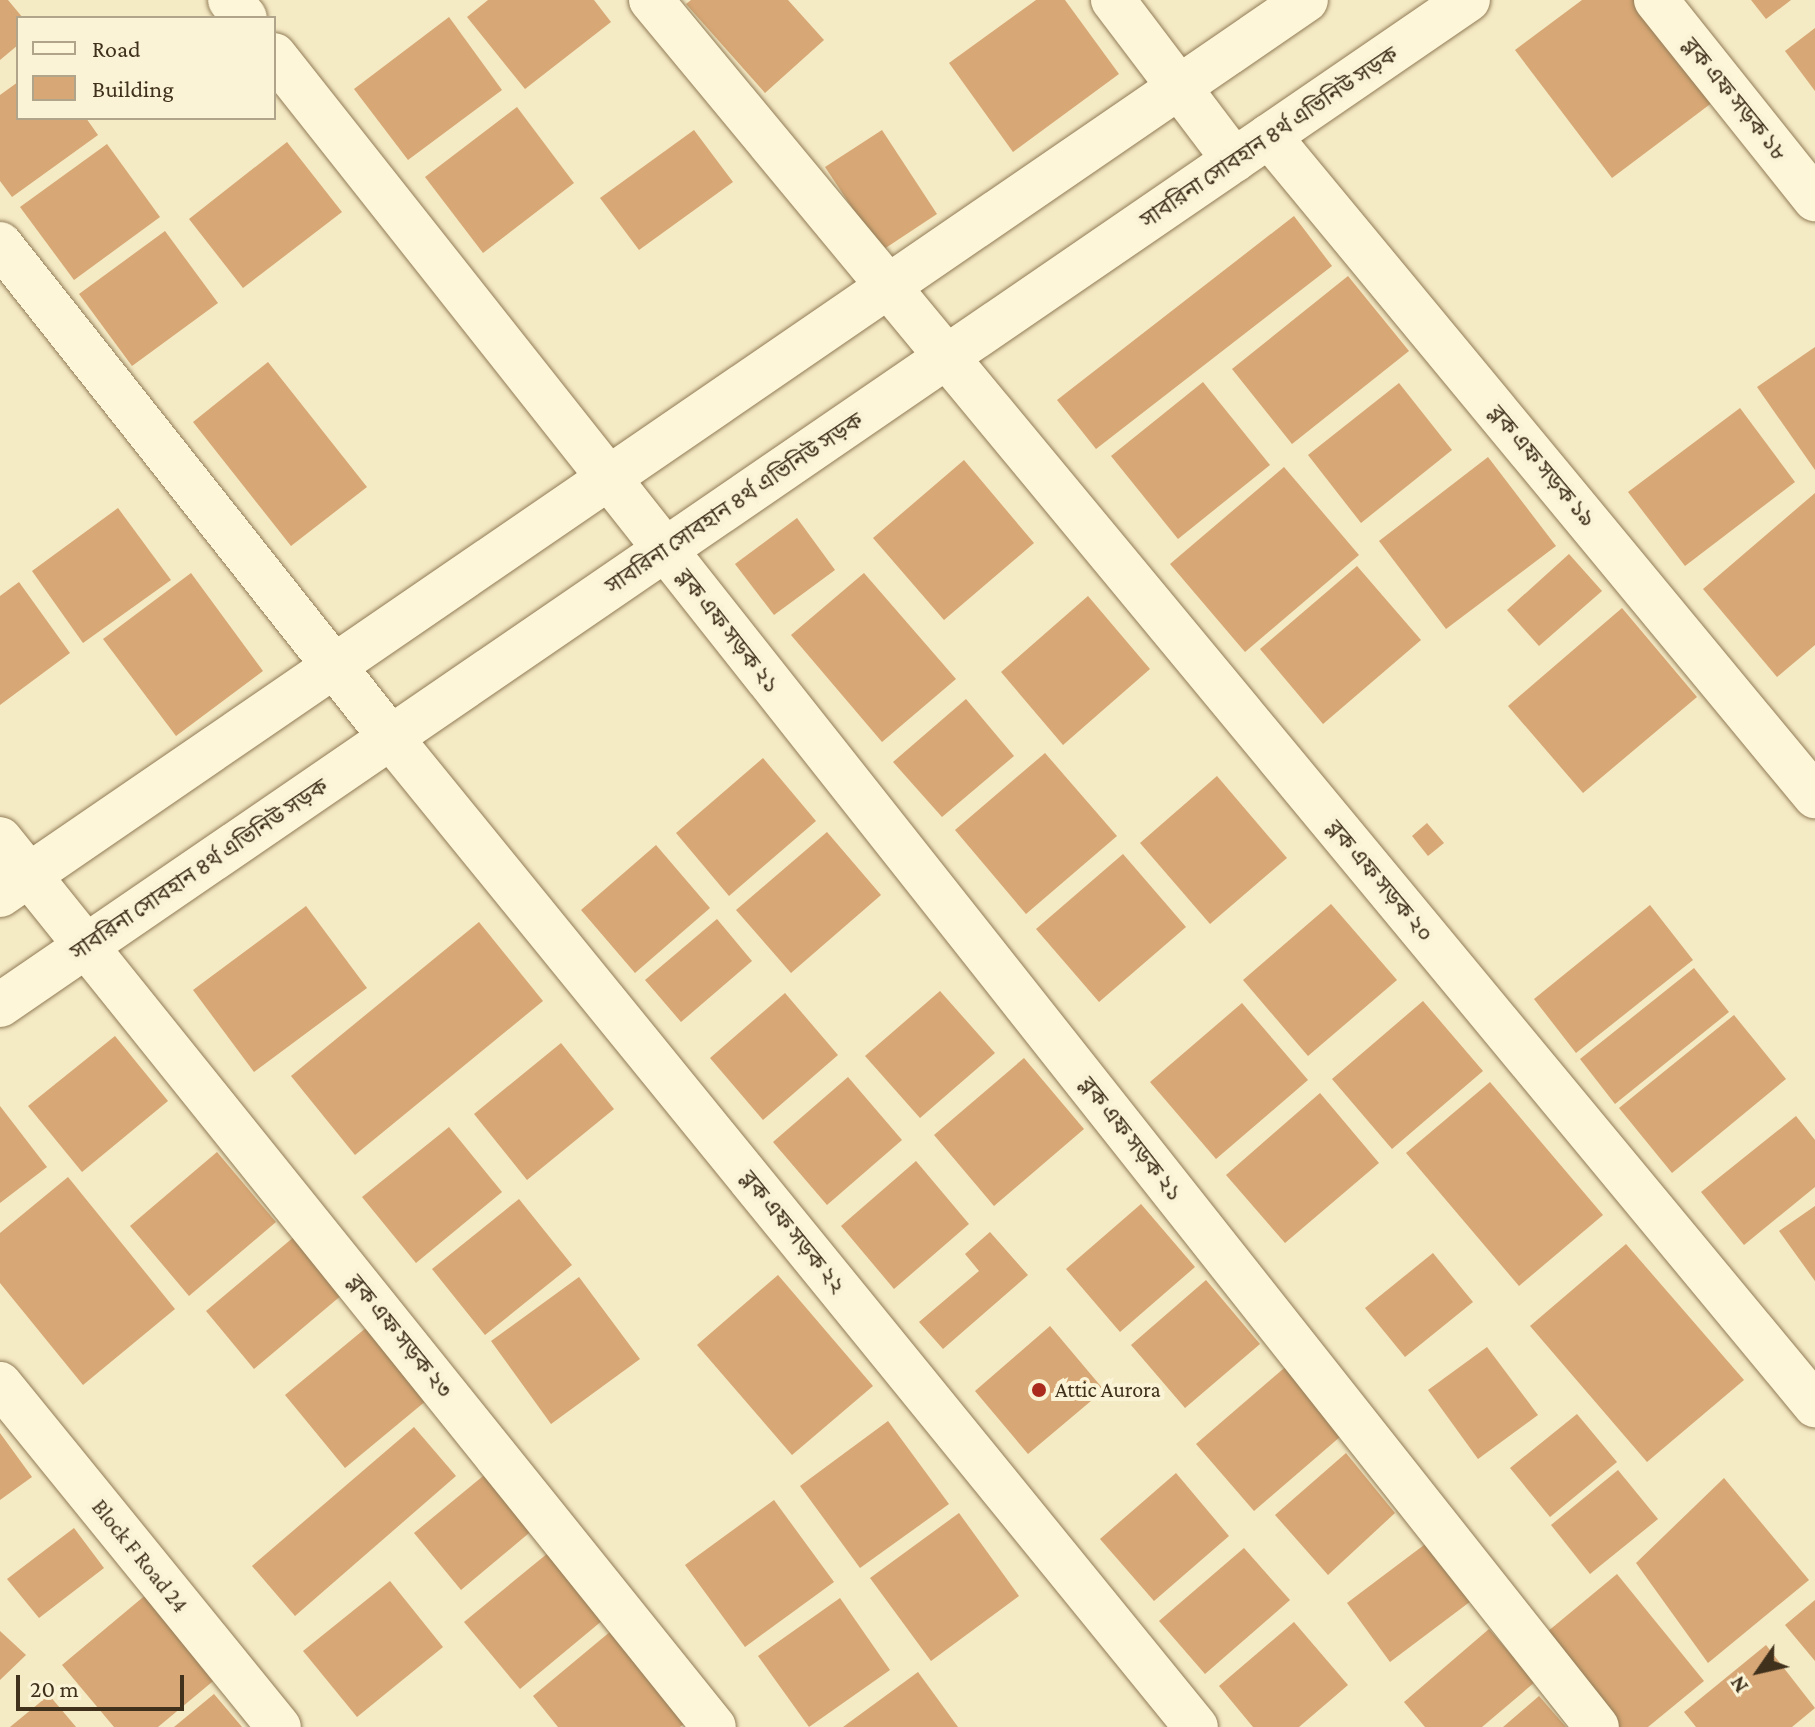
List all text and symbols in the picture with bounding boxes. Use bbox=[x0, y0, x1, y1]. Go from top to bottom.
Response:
legend bbox=[16, 16, 276, 120]
street label: ব্লক এফ সড়ক ১৮ bbox=[1677, 32, 1793, 166]
text: Road bbox=[92, 35, 141, 62]
street label: সাবরিনা সোবহান ৪র্থ এভিনিউ সড়ক bbox=[1135, 41, 1403, 233]
text: Building bbox=[92, 75, 174, 102]
street label: ব্লক এফ সড়ক ১৯ bbox=[1483, 400, 1601, 532]
street label: সাবরিনা সোবহান ৪র্থ এভিনিউ সড়ক bbox=[600, 407, 868, 599]
street label: ব্লক এফ সড়ক ২১ bbox=[671, 564, 785, 698]
street label: সাবরিনা সোবহান ৪র্থ এভিনিউ সড়ক bbox=[65, 773, 333, 965]
street label: ব্লক এফ সড়ক ২০ bbox=[1321, 815, 1439, 947]
street label: ব্লক এফ সড়ক ২১ bbox=[1074, 1072, 1188, 1206]
street label: ব্লক এফ সড়ক ২২ bbox=[735, 1165, 851, 1299]
street label: ব্লক এফ সড়ক ২৩ bbox=[342, 1269, 458, 1403]
place label: Attic Aurora bbox=[1055, 1377, 1161, 1403]
marker: Attic Aurora bbox=[1030, 1381, 1048, 1399]
street label: Block F Road 24 bbox=[86, 1494, 194, 1618]
north arrow bbox=[1719, 1631, 1799, 1711]
scale bar bbox=[20, 1659, 188, 1709]
text: N bbox=[1724, 1671, 1753, 1698]
text: 20 m bbox=[30, 1675, 79, 1702]

